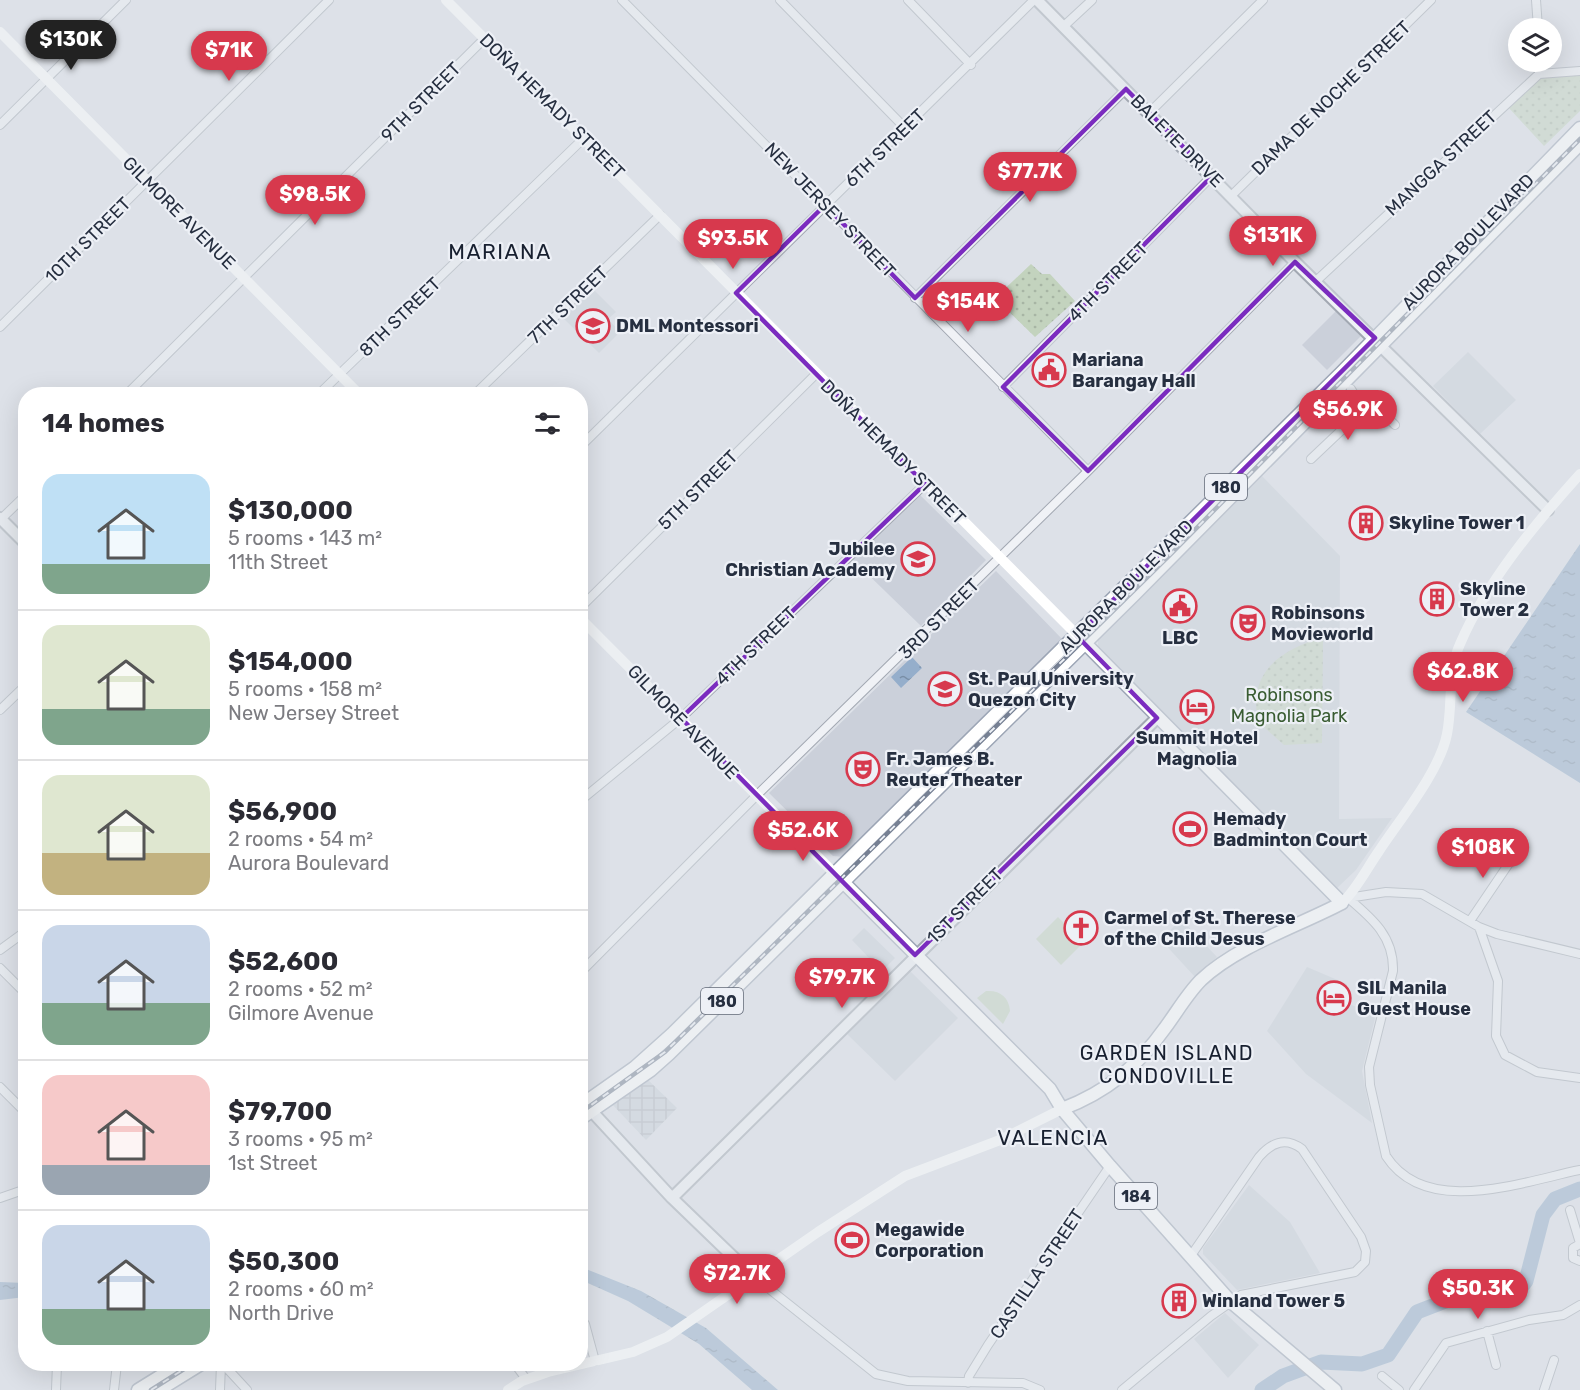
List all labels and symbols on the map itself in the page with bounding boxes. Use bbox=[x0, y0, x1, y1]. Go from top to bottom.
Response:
street label: DAMA DE NOCHE STREET bbox=[1247, 16, 1415, 180]
pin: $130K bbox=[29, 20, 113, 71]
street label: DOÑA HEMADY STREET bbox=[475, 29, 629, 183]
pin: $71K bbox=[193, 31, 265, 82]
street label: 9TH STREET bbox=[376, 57, 466, 147]
street label: BALETE DRIVE bbox=[1126, 90, 1228, 192]
street label: 6TH STREET bbox=[840, 104, 930, 192]
street label: MANGGA STREET bbox=[1381, 106, 1501, 220]
street label: NEW JERSEY STREET bbox=[760, 138, 900, 282]
street label: GILMORE AVENUE bbox=[118, 152, 240, 274]
pin: $77.7K bbox=[981, 152, 1079, 203]
street label: AURORA BOULEVARD bbox=[1397, 169, 1539, 315]
pin: $98.5K bbox=[266, 175, 364, 226]
street label: 10TH STREET bbox=[41, 193, 135, 287]
pin: $131K bbox=[1231, 216, 1315, 267]
pin: $93.5K bbox=[684, 219, 782, 270]
street label: 4TH STREET bbox=[1063, 237, 1153, 327]
district label: MARIANA bbox=[448, 239, 552, 264]
street label: 7TH STREET bbox=[524, 262, 612, 348]
street label: 8TH STREET bbox=[355, 273, 445, 361]
pin: $154K bbox=[926, 282, 1010, 333]
school or university icon: DML Montessori bbox=[575, 308, 611, 344]
place label: DML Montessori bbox=[616, 315, 759, 337]
place label: Mariana Barangay Hall bbox=[1072, 349, 1196, 392]
public building icon: Mariana Barangay Hall bbox=[1031, 352, 1067, 388]
street label: DOÑA HEMADY STREET bbox=[816, 375, 970, 529]
pin: $56.9K bbox=[1299, 390, 1397, 441]
street label: 5TH STREET bbox=[653, 445, 743, 535]
road number: 180 bbox=[1205, 474, 1247, 500]
building icon: Skyline Tower 1 bbox=[1348, 505, 1384, 541]
place label: Skyline Tower 1 bbox=[1389, 512, 1525, 534]
street label: AURORA BOULEVARD bbox=[1054, 515, 1198, 659]
place label: Jubilee Christian Academy bbox=[725, 538, 895, 581]
school or university icon: Jubilee Christian Academy bbox=[900, 541, 936, 577]
street label: 3RD STREET bbox=[894, 574, 984, 664]
place label: Skyline Tower 2 bbox=[1460, 578, 1529, 621]
building icon: Skyline Tower 2 bbox=[1419, 581, 1455, 617]
public building icon: LBC bbox=[1162, 588, 1198, 624]
street label: 4TH STREET bbox=[711, 602, 801, 690]
place label: Robinsons Movieworld bbox=[1271, 602, 1373, 645]
theatre icon: Robinsons Movieworld bbox=[1230, 605, 1266, 641]
place label: LBC bbox=[1162, 627, 1198, 649]
pin: $62.8K bbox=[1414, 652, 1512, 703]
street label: GILMORE AVENUE bbox=[623, 660, 743, 784]
place label: St. Paul University Quezon City bbox=[968, 668, 1134, 711]
school or university icon: St. Paul University Quezon City bbox=[927, 671, 963, 707]
park label: Robinsons Magnolia Park bbox=[1231, 684, 1348, 727]
hotel icon: Summit Hotel Magnolia bbox=[1179, 689, 1215, 725]
place label: Summit Hotel Magnolia bbox=[1136, 727, 1258, 770]
place label: Fr. James B. Reuter Theater bbox=[886, 748, 1022, 791]
theatre icon: Fr. James B. Reuter Theater bbox=[845, 751, 881, 787]
place label: Hemady Badminton Court bbox=[1213, 808, 1367, 851]
pin: $52.6K bbox=[754, 811, 852, 862]
sports icon: Hemady Badminton Court bbox=[1172, 811, 1208, 847]
pin: $108K bbox=[1441, 828, 1525, 879]
street label: 1ST STREET bbox=[922, 863, 1008, 949]
place label: Carmel of St. Therese of the Child Jesus bbox=[1104, 907, 1296, 950]
church icon: Carmel of St. Therese of the Child Jesus bbox=[1063, 910, 1099, 946]
pin: $79.7K bbox=[793, 958, 891, 1009]
place label: SIL Manila Guest House bbox=[1357, 977, 1471, 1020]
hotel icon: SIL Manila Guest House bbox=[1316, 980, 1352, 1016]
road number: 180 bbox=[701, 988, 743, 1014]
district label: GARDEN ISLAND CONDOVILLE bbox=[1080, 1041, 1254, 1088]
district label: VALENCIA bbox=[997, 1125, 1109, 1150]
road number: 184 bbox=[1115, 1183, 1157, 1209]
street label: CASTILLA STREET bbox=[985, 1205, 1089, 1343]
place label: Megawide Corporation bbox=[875, 1219, 984, 1262]
sports icon: Megawide Corporation bbox=[834, 1222, 870, 1258]
pin: $72.7K bbox=[688, 1254, 786, 1305]
pin: $50.3K bbox=[1429, 1269, 1527, 1320]
building icon: Winland Tower 5 bbox=[1161, 1283, 1197, 1319]
place label: Winland Tower 5 bbox=[1202, 1290, 1345, 1312]

